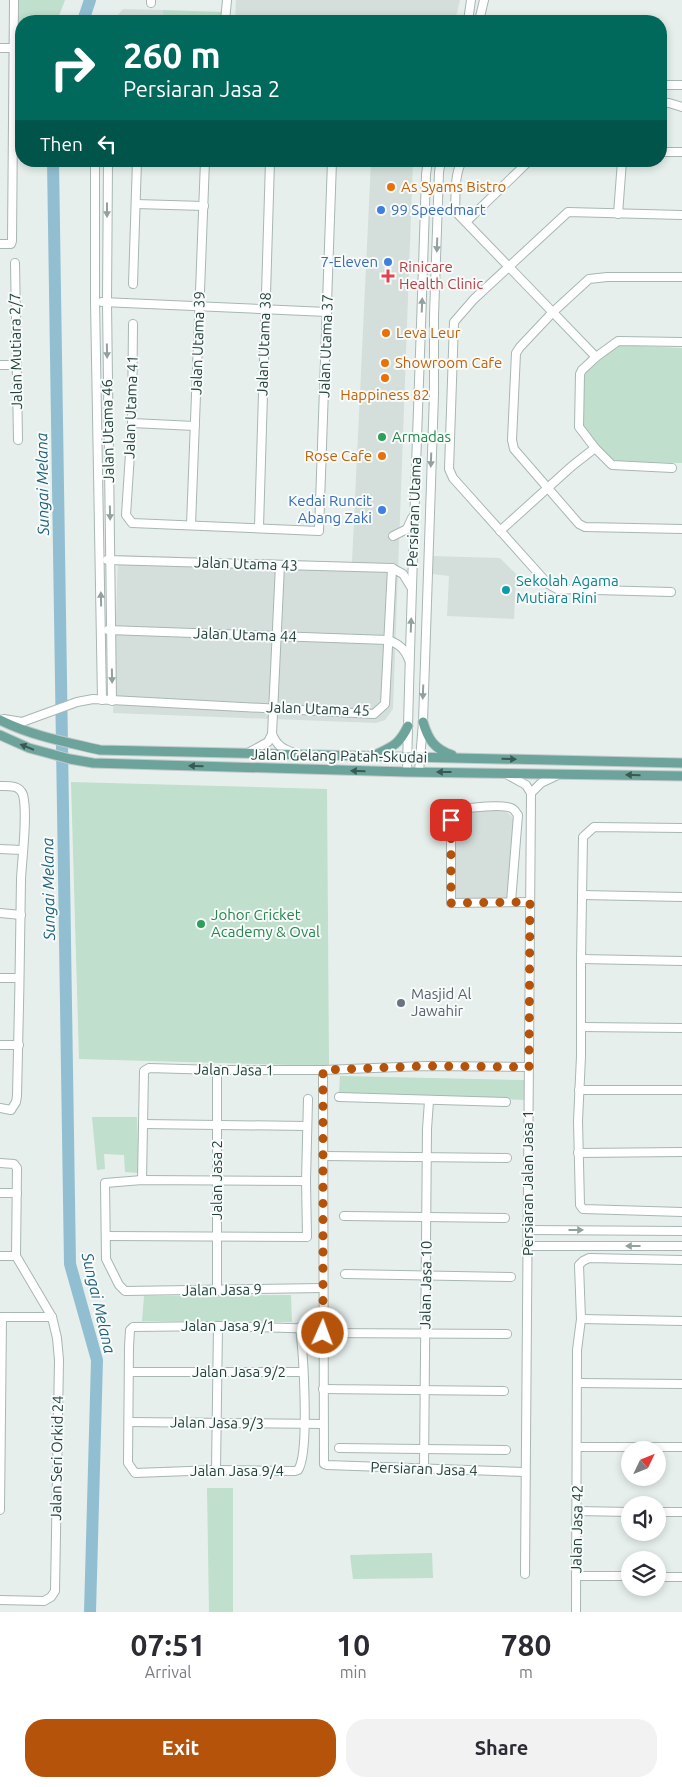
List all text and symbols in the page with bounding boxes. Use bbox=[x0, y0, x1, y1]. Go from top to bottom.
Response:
icon: right bbox=[40, 35, 105, 100]
text: 260 m bbox=[123, 35, 221, 75]
text: Persiaran Jasa 2 bbox=[123, 76, 280, 101]
icon: left bbox=[93, 130, 121, 158]
text: Then bbox=[40, 133, 83, 155]
place label: As Syams Bistro bbox=[401, 178, 506, 195]
marker: As Syams Bistro bbox=[385, 181, 397, 193]
place label: 99 Speedmart bbox=[391, 201, 486, 218]
one-way arrow bbox=[103, 202, 111, 218]
marker: 99 Speedmart bbox=[375, 204, 387, 216]
one-way arrow bbox=[432, 237, 440, 253]
place label: 7-Eleven bbox=[320, 253, 378, 270]
marker: 7-Eleven bbox=[382, 256, 394, 268]
place label: Rinicare Health Clinic bbox=[399, 258, 483, 292]
marker: Rinicare Health Clinic bbox=[381, 269, 395, 283]
street label: Jalan Utama 39 bbox=[187, 291, 208, 395]
street label: Jalan Mutiara 2/7 bbox=[6, 292, 25, 410]
street label: Jalan Utama 38 bbox=[253, 292, 274, 396]
street label: Jalan Utama 37 bbox=[315, 294, 336, 398]
one-way arrow bbox=[418, 297, 426, 313]
place label: Leva Leur bbox=[396, 324, 461, 341]
marker: Leva Leur bbox=[380, 327, 392, 339]
one-way arrow bbox=[103, 343, 111, 359]
place label: Showroom Cafe bbox=[395, 354, 502, 371]
street label: Jalan Utama 41 bbox=[120, 355, 141, 459]
marker: Showroom Cafe bbox=[379, 357, 391, 369]
marker: Happiness 82 bbox=[379, 372, 391, 384]
street label: Jalan Utama 46 bbox=[98, 379, 117, 483]
place label: Happiness 82 bbox=[340, 386, 430, 403]
place label: Armadas bbox=[392, 428, 451, 445]
marker: Armadas bbox=[376, 431, 388, 443]
water label: Sungai Melana bbox=[32, 432, 52, 537]
place label: Rose Cafe bbox=[305, 447, 372, 464]
marker: Rose Cafe bbox=[376, 450, 388, 462]
one-way arrow bbox=[427, 452, 435, 468]
street label: Persiaran Utama bbox=[403, 457, 424, 567]
place label: Kedai Runcit Abang Zaki bbox=[288, 492, 372, 526]
marker: Kedai Runcit Abang Zaki bbox=[376, 504, 388, 516]
one-way arrow bbox=[106, 505, 114, 521]
street label: Jalan Utama 43 bbox=[194, 553, 298, 574]
place label: Sekolah Agama Mutiara Rini bbox=[516, 572, 619, 606]
marker: Sekolah Agama Mutiara Rini bbox=[500, 584, 512, 596]
one-way arrow bbox=[96, 591, 104, 607]
one-way arrow bbox=[408, 617, 416, 633]
street label: Jalan Utama 44 bbox=[193, 624, 297, 645]
one-way arrow bbox=[108, 668, 116, 684]
one-way arrow bbox=[419, 684, 427, 700]
street label: Jalan Utama 45 bbox=[266, 698, 370, 719]
one-way arrow bbox=[20, 742, 34, 750]
street label: Jalan Gelang Patah-Skudai bbox=[251, 745, 427, 766]
one-way arrow bbox=[501, 755, 517, 763]
one-way arrow bbox=[188, 762, 204, 770]
one-way arrow bbox=[350, 767, 366, 775]
one-way arrow bbox=[436, 768, 452, 776]
one-way arrow bbox=[625, 771, 641, 779]
pin bbox=[430, 799, 472, 841]
icon: arrive bbox=[437, 806, 465, 834]
water label: Sungai Melana bbox=[38, 837, 58, 942]
place label: Johor Cricket Academy & Oval bbox=[211, 906, 320, 940]
marker: Johor Cricket Academy & Oval bbox=[195, 918, 207, 930]
place label: Masjid Al Jawahir bbox=[411, 985, 472, 1019]
marker: Masjid Al Jawahir bbox=[395, 997, 407, 1009]
street label: Jalan Jasa 1 bbox=[194, 1060, 274, 1079]
street label: Persiaran Jalan Jasa 1 bbox=[519, 1110, 536, 1256]
street label: Jalan Jasa 2 bbox=[208, 1140, 225, 1220]
one-way arrow bbox=[569, 1226, 585, 1234]
street label: Jalan Jasa 10 bbox=[416, 1241, 435, 1329]
one-way arrow bbox=[625, 1242, 641, 1250]
water label: Sungai Melana bbox=[78, 1250, 119, 1355]
street label: Jalan Jasa 9 bbox=[182, 1280, 262, 1299]
position arrow bbox=[296, 1306, 348, 1358]
street label: Jalan Jasa 9/1 bbox=[181, 1317, 275, 1334]
street label: Jalan Jasa 9/2 bbox=[192, 1363, 286, 1380]
street label: Jalan Seri Orkid 24 bbox=[47, 1395, 66, 1521]
street label: Jalan Jasa 9/3 bbox=[170, 1413, 264, 1432]
north arrow bbox=[621, 1441, 666, 1486]
map controls bbox=[621, 1441, 666, 1596]
street label: Persiaran Jasa 4 bbox=[370, 1458, 478, 1479]
street label: Jalan Jasa 9/4 bbox=[190, 1462, 284, 1479]
street label: Jalan Jasa 42 bbox=[567, 1485, 586, 1573]
button: sound bbox=[621, 1496, 666, 1541]
button: layers bbox=[621, 1551, 666, 1596]
text: 07:51 bbox=[131, 1628, 206, 1662]
text: 10 bbox=[336, 1628, 370, 1662]
text: 780 bbox=[501, 1628, 551, 1662]
text: Arrival bbox=[145, 1663, 191, 1681]
text: min bbox=[340, 1663, 367, 1681]
text: m bbox=[519, 1663, 533, 1681]
button: Exit bbox=[25, 1719, 336, 1777]
button: Share bbox=[346, 1719, 657, 1777]

